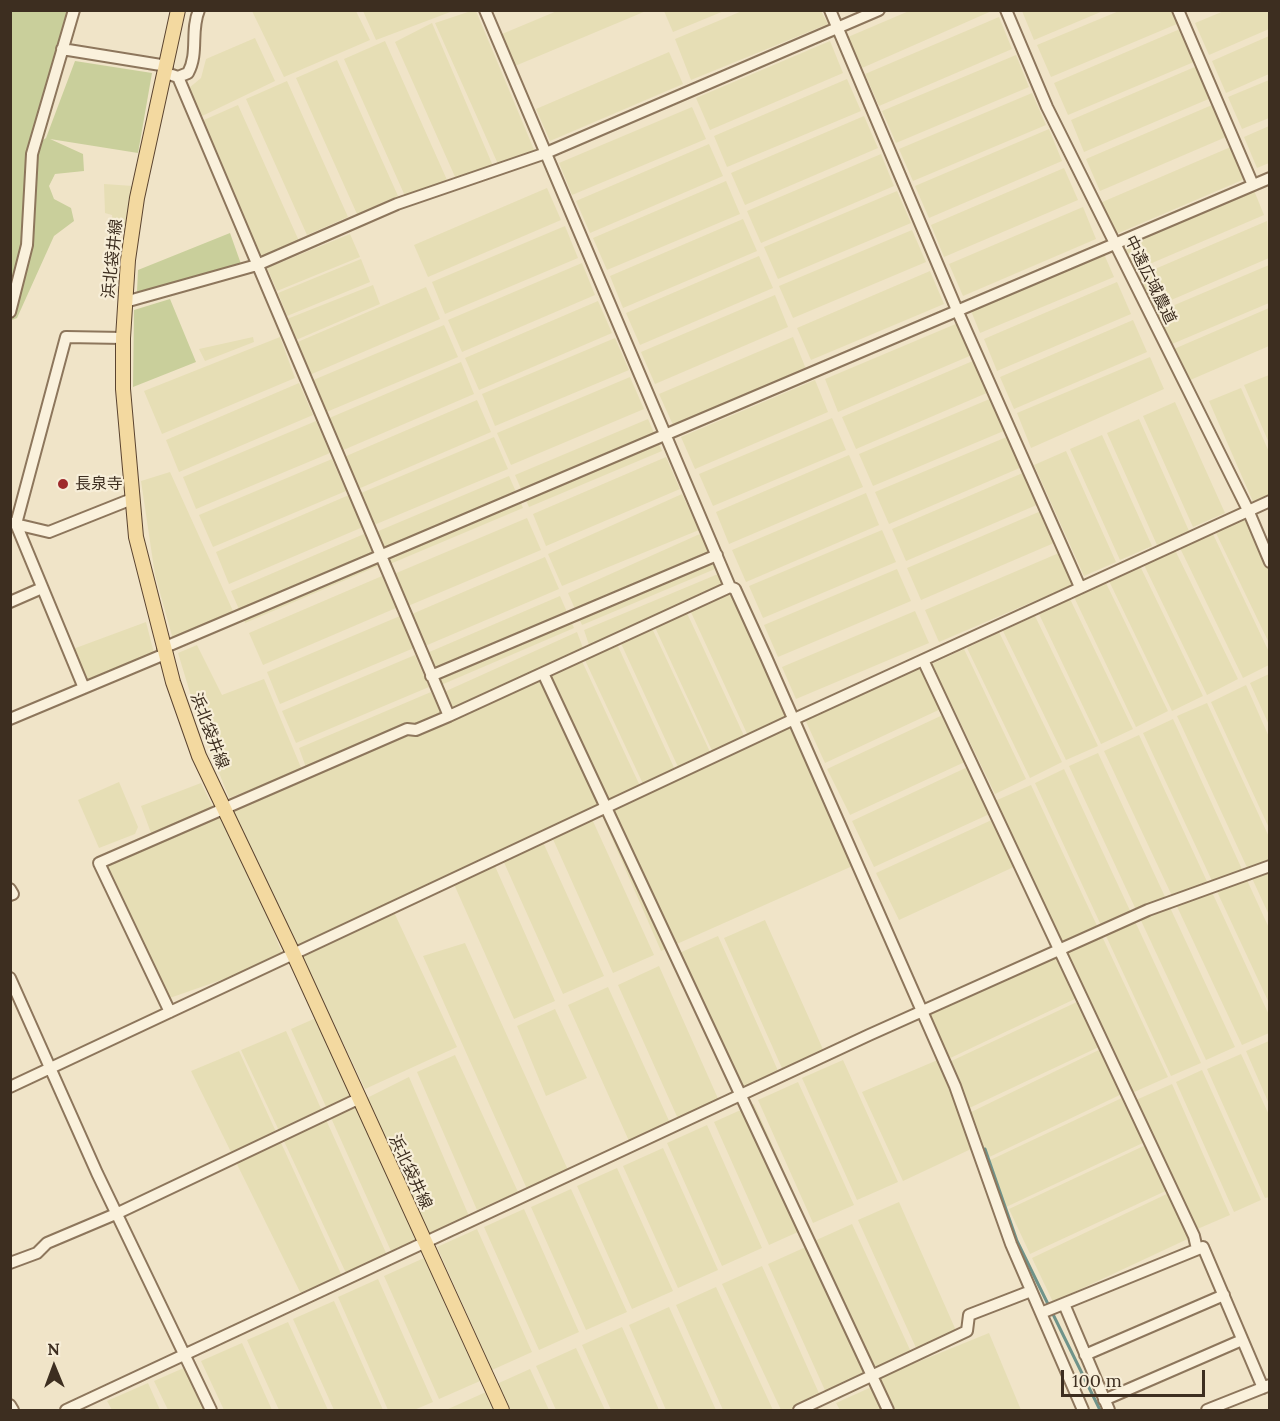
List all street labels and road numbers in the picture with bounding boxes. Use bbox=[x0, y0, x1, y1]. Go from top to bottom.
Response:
street label: 浜北袋井線 bbox=[99, 218, 127, 300]
street label: 中遠広域農道 bbox=[1120, 233, 1180, 327]
street label: 浜北袋井線 bbox=[186, 690, 232, 772]
street label: 浜北袋井線 bbox=[384, 1132, 436, 1212]

